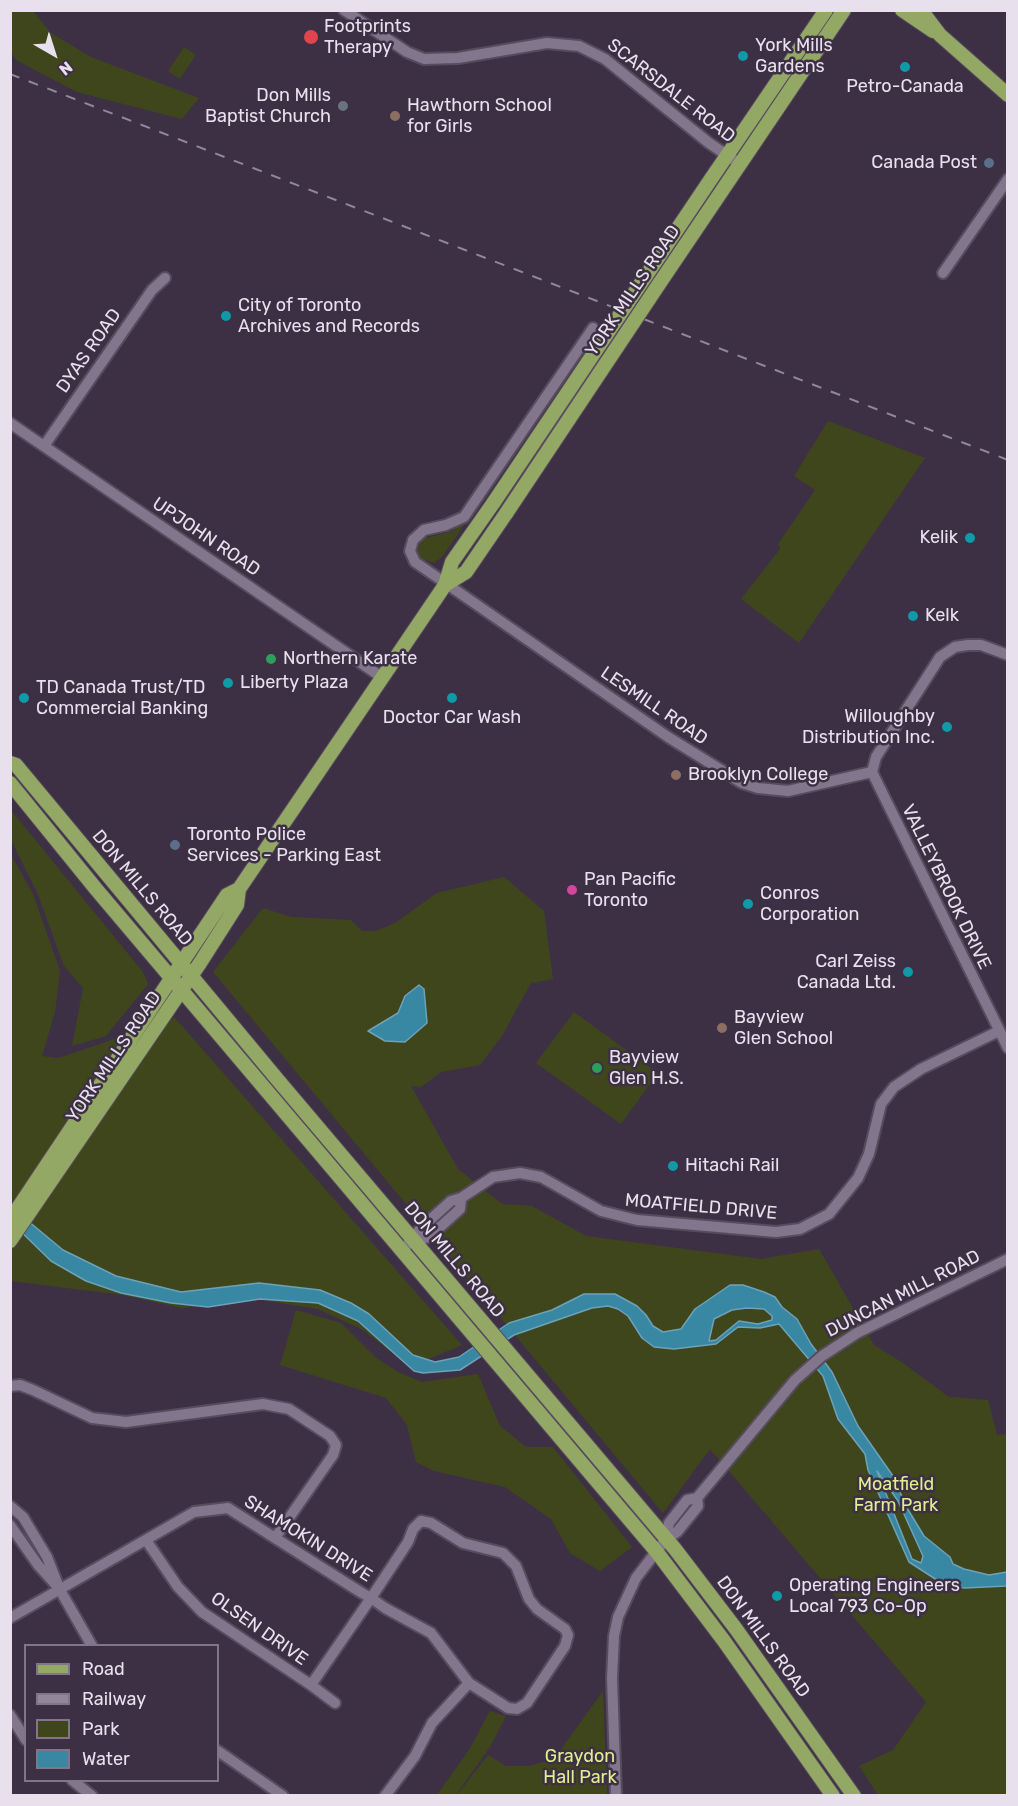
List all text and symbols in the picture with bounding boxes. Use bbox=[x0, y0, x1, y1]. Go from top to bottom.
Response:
place label: Footprints Therapy bbox=[324, 16, 411, 58]
north arrow bbox=[24, 24, 84, 84]
marker: Footprints Therapy bbox=[302, 28, 320, 46]
street label: SCARSDALE ROAD bbox=[603, 34, 739, 148]
place label: York Mills Gardens bbox=[755, 35, 833, 78]
marker: York Mills Gardens bbox=[736, 49, 750, 63]
text: N bbox=[55, 57, 76, 79]
marker: Petro-Canada bbox=[898, 60, 912, 74]
place label: Petro-Canada bbox=[846, 76, 964, 98]
place label: Don Mills Baptist Church bbox=[205, 85, 331, 128]
place label: Hawthorn School for Girls bbox=[407, 95, 552, 138]
marker: Don Mills Baptist Church bbox=[336, 99, 350, 113]
marker: Hawthorn School for Girls bbox=[388, 109, 402, 123]
place label: Canada Post bbox=[871, 152, 977, 174]
marker: Canada Post bbox=[982, 156, 996, 170]
street label: YORK MILLS ROAD bbox=[581, 221, 685, 361]
place label: City of Toronto Archives and Records bbox=[238, 295, 420, 338]
street label: DYAS ROAD bbox=[52, 305, 126, 397]
marker: City of Toronto Archives and Records bbox=[219, 309, 233, 323]
street label: UPJOHN ROAD bbox=[148, 493, 264, 581]
place label: Kelik bbox=[920, 527, 958, 549]
marker: Kelik bbox=[963, 531, 977, 545]
place label: Kelk bbox=[925, 605, 959, 627]
marker: Kelk bbox=[906, 609, 920, 623]
place label: Northern Karate bbox=[283, 648, 417, 670]
marker: Northern Karate bbox=[264, 652, 278, 666]
street label: LESMILL ROAD bbox=[596, 662, 712, 750]
place label: Liberty Plaza bbox=[240, 672, 348, 694]
marker: Liberty Plaza bbox=[221, 676, 235, 690]
place label: TD Canada Trust/TD Commercial Banking bbox=[36, 677, 208, 720]
marker: TD Canada Trust/TD Commercial Banking bbox=[17, 691, 31, 705]
marker: Doctor Car Wash bbox=[445, 691, 459, 705]
place label: Willoughby Distribution Inc. bbox=[802, 706, 935, 748]
place label: Doctor Car Wash bbox=[383, 707, 521, 729]
marker: Willoughby Distribution Inc. bbox=[940, 720, 954, 734]
place label: Brooklyn College bbox=[688, 764, 828, 786]
marker: Brooklyn College bbox=[669, 768, 683, 782]
street label: VALLEYBROOK DRIVE bbox=[897, 801, 995, 973]
place label: Toronto Police Services - Parking East bbox=[187, 824, 381, 866]
street label: DON MILLS ROAD bbox=[87, 826, 197, 950]
marker: Toronto Police Services - Parking East bbox=[168, 838, 182, 852]
place label: Pan Pacific Toronto bbox=[584, 869, 676, 912]
marker: Pan Pacific Toronto bbox=[565, 883, 579, 897]
place label: Conros Corporation bbox=[760, 883, 859, 926]
marker: Conros Corporation bbox=[741, 897, 755, 911]
place label: Carl Zeiss Canada Ltd. bbox=[797, 951, 896, 994]
marker: Carl Zeiss Canada Ltd. bbox=[901, 965, 915, 979]
street label: YORK MILLS ROAD bbox=[62, 987, 166, 1127]
place label: Bayview Glen School bbox=[734, 1007, 833, 1050]
marker: Bayview Glen School bbox=[715, 1021, 729, 1035]
place label: Bayview Glen H.S. bbox=[609, 1047, 684, 1090]
marker: Bayview Glen H.S. bbox=[590, 1061, 604, 1075]
place label: Hitachi Rail bbox=[685, 1155, 779, 1177]
marker: Hitachi Rail bbox=[666, 1159, 680, 1173]
street label: MOATFIELD DRIVE bbox=[624, 1190, 778, 1224]
street label: DON MILLS ROAD bbox=[399, 1198, 509, 1322]
street label: DUNCAN MILL ROAD bbox=[822, 1246, 984, 1342]
park label: Moatfield Farm Park bbox=[854, 1474, 938, 1516]
street label: SHAMOKIN DRIVE bbox=[240, 1491, 376, 1587]
street label: DON MILLS ROAD bbox=[712, 1572, 814, 1702]
place label: Operating Engineers Local 793 Co-Op bbox=[789, 1575, 960, 1618]
street label: OLSEN DRIVE bbox=[206, 1588, 312, 1670]
marker: Operating Engineers Local 793 Co-Op bbox=[770, 1589, 784, 1603]
legend bbox=[24, 1644, 219, 1782]
text: Road bbox=[82, 1658, 125, 1680]
text: Railway bbox=[82, 1688, 146, 1710]
text: Park bbox=[82, 1718, 119, 1740]
park label: Graydon Hall Park bbox=[543, 1746, 617, 1788]
text: Water bbox=[82, 1748, 130, 1770]

